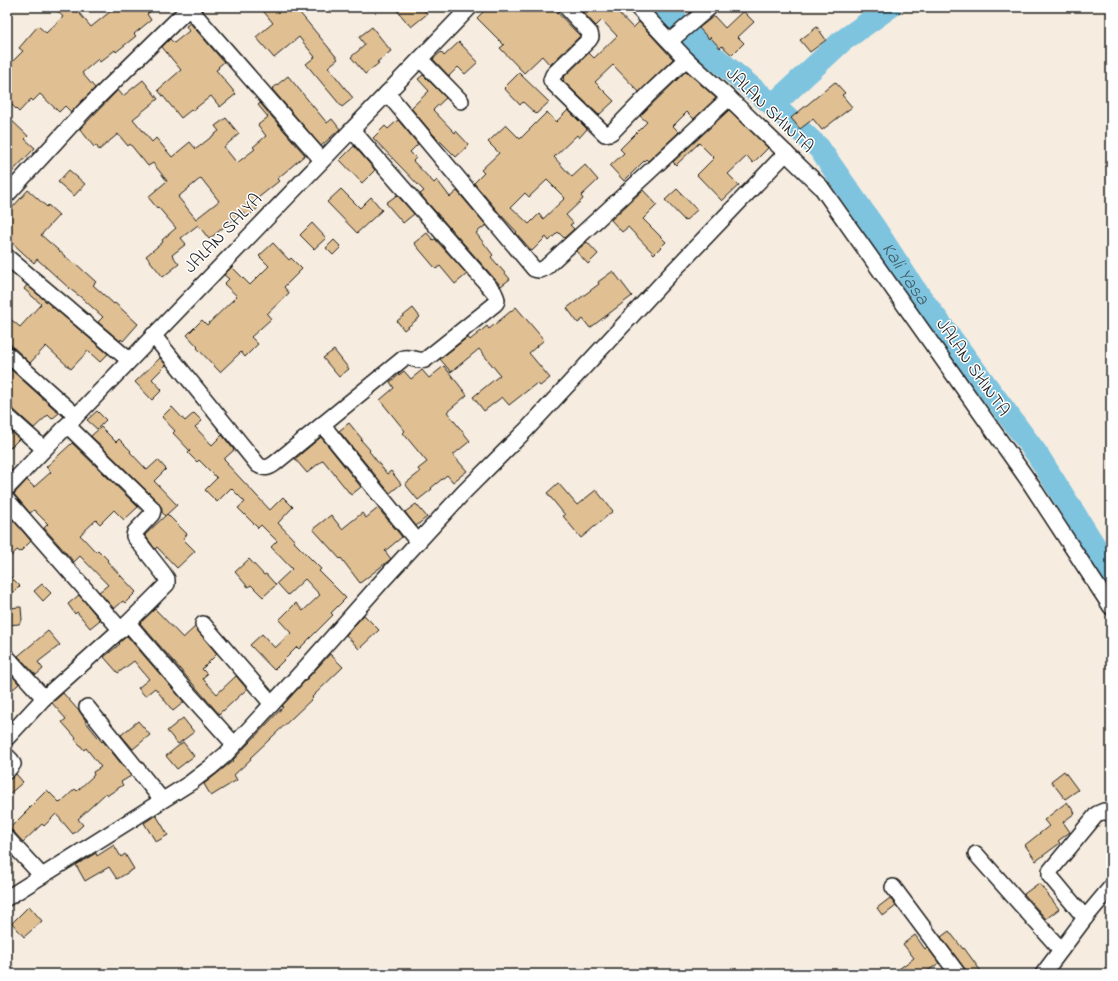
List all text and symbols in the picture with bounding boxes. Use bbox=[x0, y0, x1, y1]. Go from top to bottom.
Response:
street label: JALAN SHINTA bbox=[719, 62, 819, 160]
street label: JALAN SALYA bbox=[179, 188, 269, 280]
water label: Kali Yasa bbox=[874, 238, 936, 311]
street label: JALAN SHINTA bbox=[929, 314, 1015, 422]

